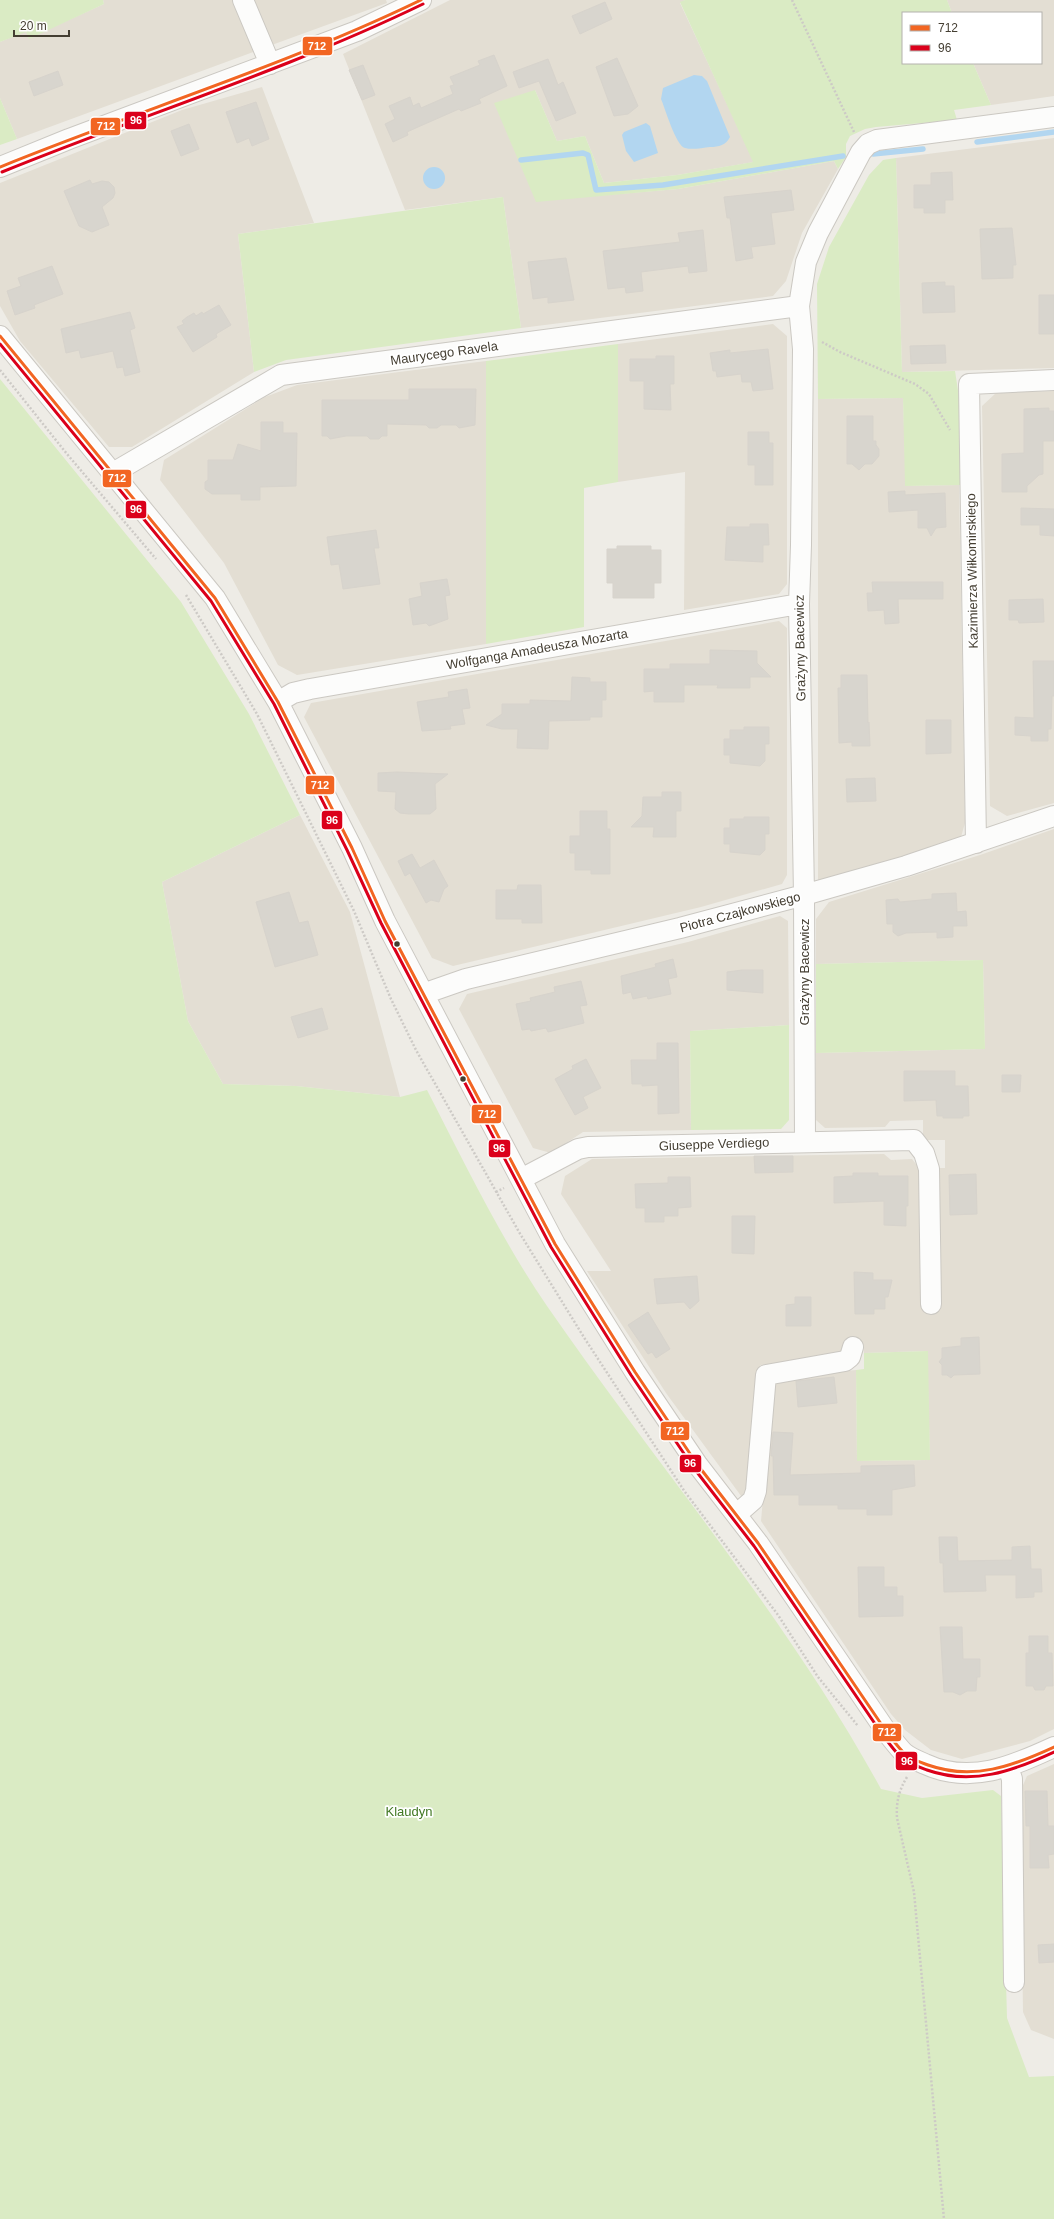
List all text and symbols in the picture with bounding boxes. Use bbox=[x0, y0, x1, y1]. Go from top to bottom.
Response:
scale bar bbox=[14, 12, 69, 38]
legend bbox=[902, 12, 1042, 64]
text: 20 m bbox=[20, 19, 47, 33]
text: 712 bbox=[938, 21, 958, 35]
line badge: 712 bbox=[302, 36, 333, 56]
text: 712 bbox=[308, 40, 326, 52]
text: 96 bbox=[938, 41, 952, 55]
line badge: 96 bbox=[124, 111, 147, 130]
text: 96 bbox=[130, 114, 142, 126]
line badge: 712 bbox=[90, 117, 121, 136]
text: 712 bbox=[97, 120, 115, 132]
street label: Maurycego Ravela bbox=[389, 338, 499, 368]
line badge: 712 bbox=[102, 469, 132, 488]
text: 712 bbox=[108, 472, 126, 484]
street label: Kazimierza Wiłkomirskiego bbox=[963, 493, 981, 649]
line badge: 96 bbox=[125, 500, 147, 519]
text: 96 bbox=[130, 503, 142, 515]
street label: Grażyny Bacewicz bbox=[792, 594, 808, 702]
street label: Wolfganga Amadeusza Mozarta bbox=[445, 626, 630, 672]
line badge: 712 bbox=[305, 775, 335, 795]
text: 712 bbox=[311, 779, 329, 791]
line badge: 96 bbox=[321, 810, 343, 830]
text: 96 bbox=[326, 814, 338, 826]
street label: Piotra Czajkowskiego bbox=[678, 889, 802, 935]
street label: Grażyny Bacewicz bbox=[797, 919, 812, 1025]
unlabelled marker bbox=[392, 939, 402, 949]
unlabelled marker bbox=[458, 1074, 468, 1084]
line badge: 712 bbox=[471, 1104, 502, 1124]
text: 712 bbox=[478, 1108, 496, 1120]
street label: Giuseppe Verdiego bbox=[658, 1135, 770, 1153]
line badge: 96 bbox=[488, 1139, 511, 1158]
text: 96 bbox=[493, 1142, 505, 1154]
line badge: 712 bbox=[660, 1421, 690, 1441]
text: 712 bbox=[666, 1425, 684, 1437]
line badge: 96 bbox=[679, 1454, 702, 1473]
text: 96 bbox=[684, 1457, 696, 1469]
line badge: 712 bbox=[872, 1723, 902, 1742]
text: 712 bbox=[878, 1726, 896, 1738]
line badge: 96 bbox=[895, 1751, 918, 1771]
text: 96 bbox=[901, 1755, 913, 1767]
park label: Klaudyn bbox=[386, 1804, 432, 1819]

